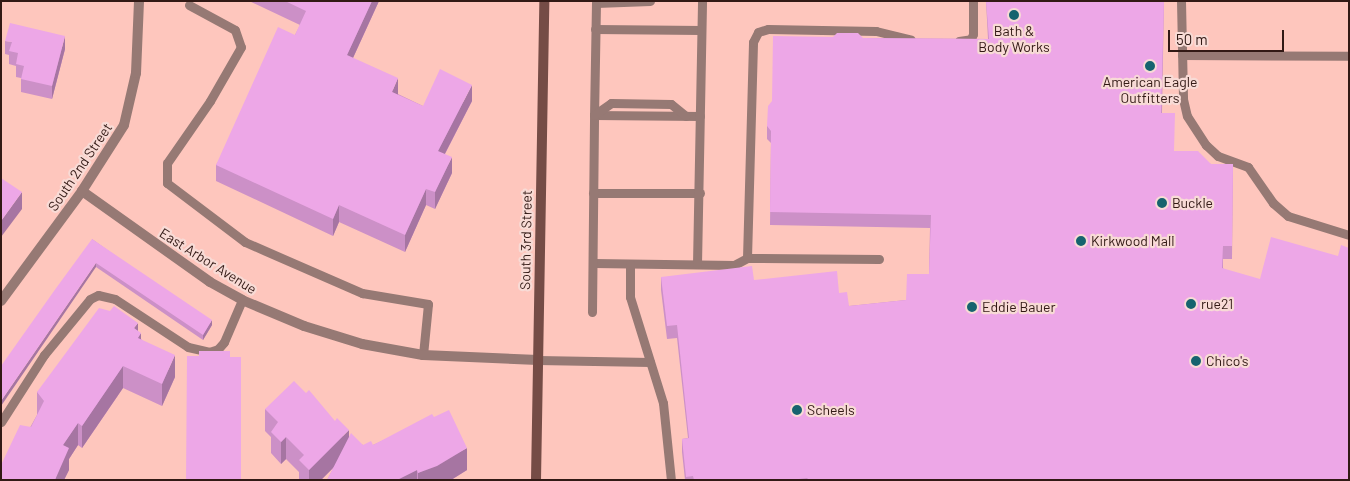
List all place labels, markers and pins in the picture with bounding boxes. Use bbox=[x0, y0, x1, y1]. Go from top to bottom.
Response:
marker: Bath & Body Works bbox=[1008, 9, 1020, 21]
place label: Bath & Body Works bbox=[978, 23, 1050, 56]
marker: American Eagle Outfitters bbox=[1144, 60, 1156, 72]
place label: American Eagle Outfitters bbox=[1103, 74, 1197, 106]
place label: Buckle bbox=[1172, 195, 1213, 211]
marker: Buckle bbox=[1156, 197, 1168, 209]
place label: Kirkwood Mall bbox=[1091, 233, 1174, 249]
marker: Kirkwood Mall bbox=[1075, 235, 1087, 247]
place label: rue21 bbox=[1201, 296, 1233, 312]
marker: rue21 bbox=[1185, 298, 1197, 310]
place label: Eddie Bauer bbox=[982, 299, 1055, 315]
marker: Eddie Bauer bbox=[966, 301, 978, 313]
place label: Chico's bbox=[1206, 353, 1249, 369]
marker: Chico's bbox=[1190, 355, 1202, 367]
place label: Scheels bbox=[807, 402, 855, 418]
marker: Scheels bbox=[791, 404, 803, 416]

